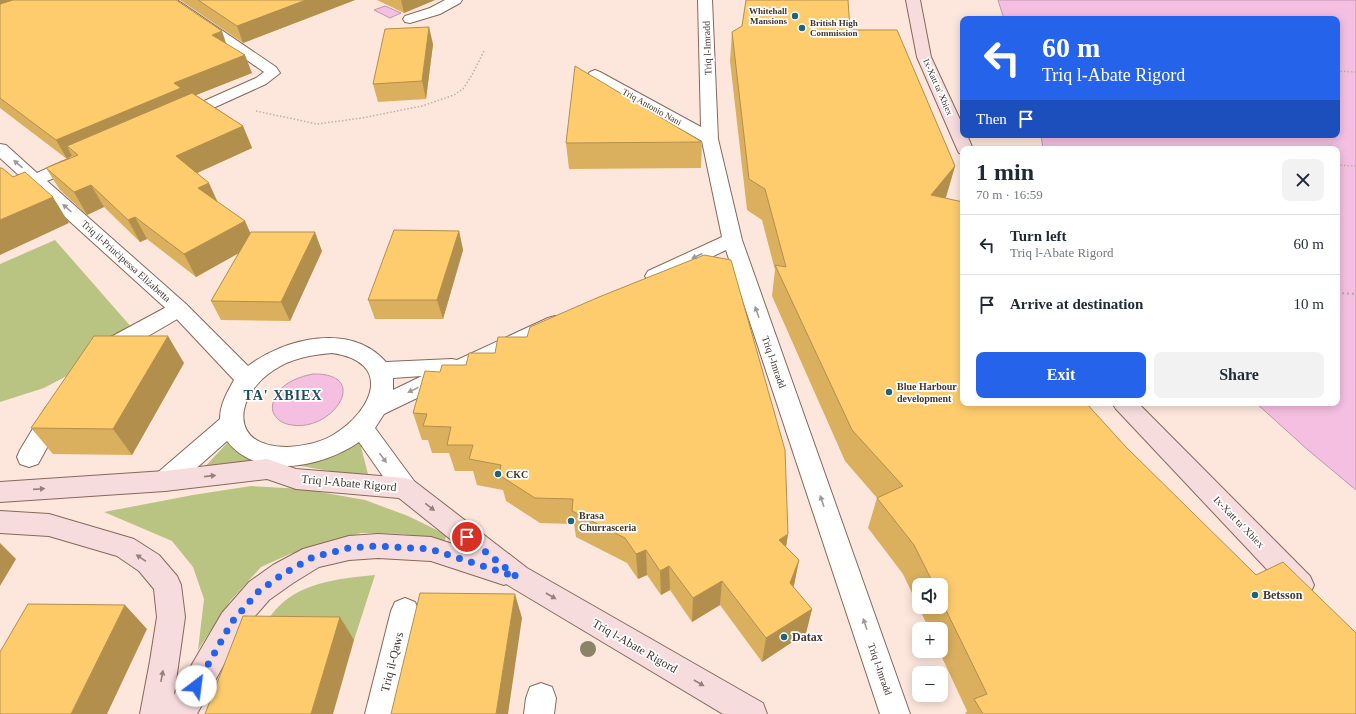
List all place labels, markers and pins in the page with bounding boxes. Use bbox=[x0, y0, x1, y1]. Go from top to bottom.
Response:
place label: Whitehall Mansions bbox=[749, 6, 787, 26]
marker: Whitehall Mansions bbox=[790, 11, 800, 21]
place label: British High Commission bbox=[810, 18, 858, 38]
marker: British High Commission bbox=[797, 23, 807, 33]
place label: Blue Harbour development bbox=[897, 381, 957, 404]
marker: Blue Harbour development bbox=[884, 387, 894, 397]
marker: CKC bbox=[493, 469, 503, 479]
place label: CKC bbox=[506, 469, 528, 480]
place label: Brasa Churrasceria bbox=[579, 510, 636, 533]
marker: Brasa Churrasceria bbox=[566, 516, 576, 526]
pin bbox=[450, 520, 484, 554]
place label: Betsson bbox=[1263, 588, 1303, 602]
marker: Betsson bbox=[1250, 590, 1260, 600]
place label: Datax bbox=[792, 630, 823, 644]
marker: Datax bbox=[779, 632, 789, 642]

